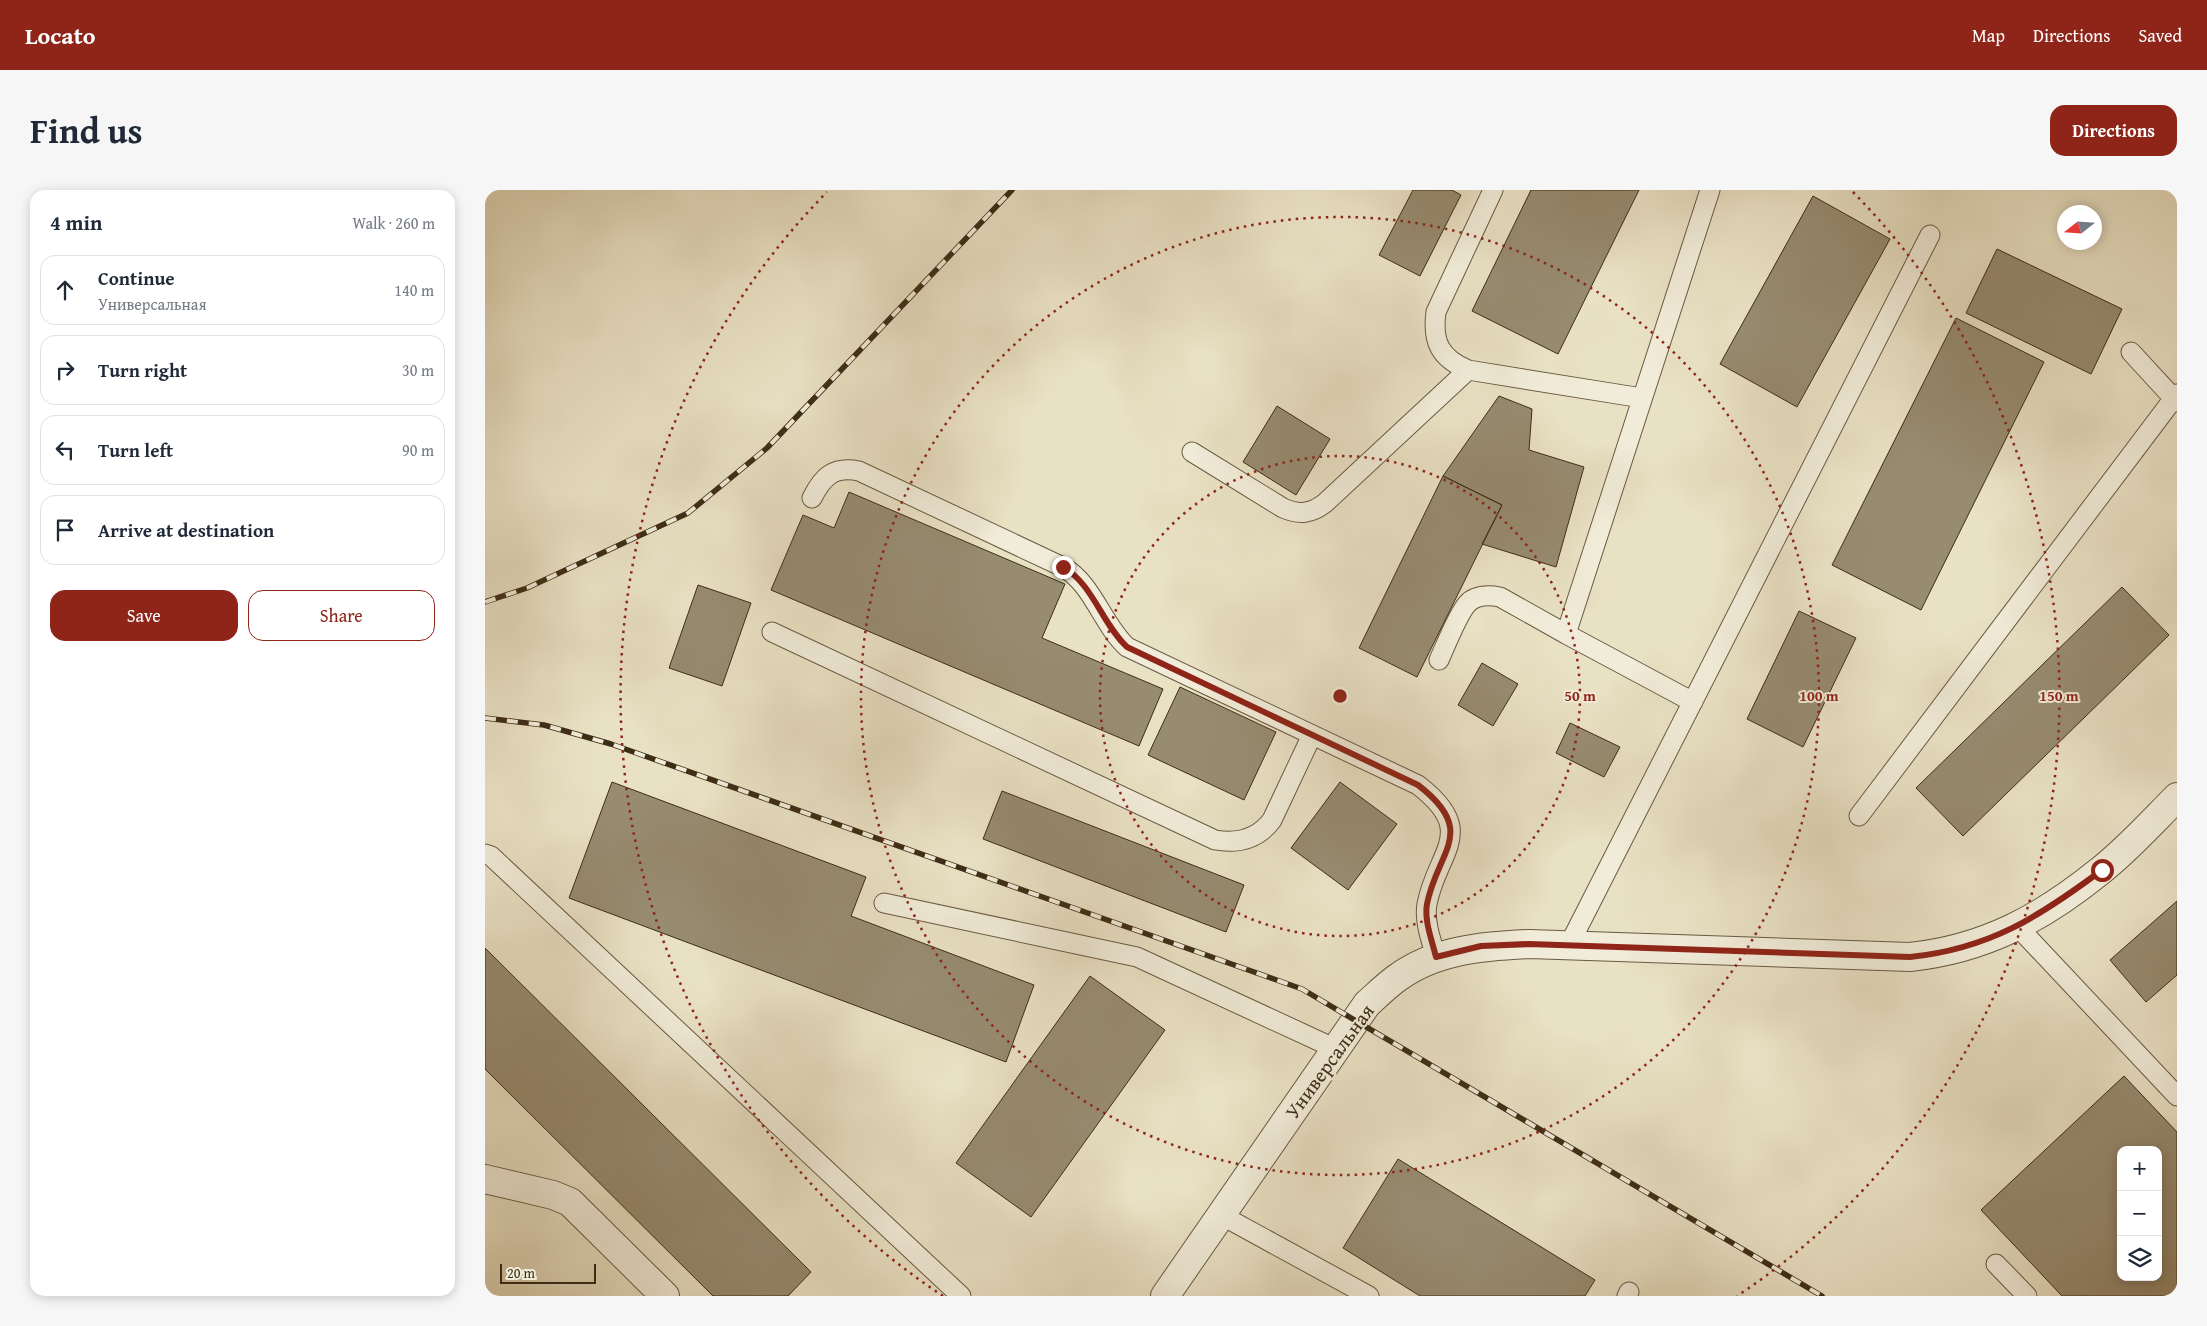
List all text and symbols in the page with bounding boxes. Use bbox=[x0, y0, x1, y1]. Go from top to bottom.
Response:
text: Locato bbox=[25, 18, 96, 53]
text: Map bbox=[1972, 22, 2005, 49]
text: Directions bbox=[2033, 22, 2110, 49]
text: Saved bbox=[2138, 22, 2182, 49]
text: Find us bbox=[30, 105, 143, 156]
button: Directions bbox=[2050, 105, 2177, 156]
north arrow bbox=[2057, 205, 2102, 250]
text: 4 min bbox=[50, 207, 102, 238]
text: Walk · 260 m bbox=[352, 211, 435, 235]
text: Continue bbox=[98, 264, 175, 292]
icon: ahead bbox=[51, 276, 79, 304]
text: 140 m bbox=[394, 278, 434, 302]
text: Универсальная bbox=[98, 292, 207, 316]
icon: right bbox=[51, 356, 79, 384]
text: Turn right bbox=[98, 356, 187, 384]
text: 30 m bbox=[402, 358, 434, 382]
icon: left bbox=[51, 436, 79, 464]
text: Turn left bbox=[98, 436, 173, 464]
text: 90 m bbox=[402, 438, 434, 462]
icon: arrive bbox=[51, 516, 79, 544]
text: Arrive at destination bbox=[98, 516, 274, 544]
route end bbox=[1052, 556, 1075, 579]
button: Save bbox=[50, 590, 238, 641]
button: Share bbox=[248, 590, 435, 641]
text: 50 m bbox=[1564, 685, 1596, 706]
text: 100 m bbox=[1799, 685, 1839, 706]
text: 150 m bbox=[2039, 685, 2079, 706]
centre of rings bbox=[1331, 687, 1349, 705]
route start bbox=[2091, 859, 2114, 882]
street label: Универсальная bbox=[1277, 998, 1381, 1124]
map controls bbox=[2117, 1146, 2162, 1281]
button: + bbox=[2117, 1146, 2162, 1191]
button: − bbox=[2117, 1191, 2162, 1236]
button: layers bbox=[2117, 1236, 2162, 1281]
scale bar bbox=[500, 1261, 596, 1284]
text: 20 m bbox=[507, 1263, 535, 1283]

